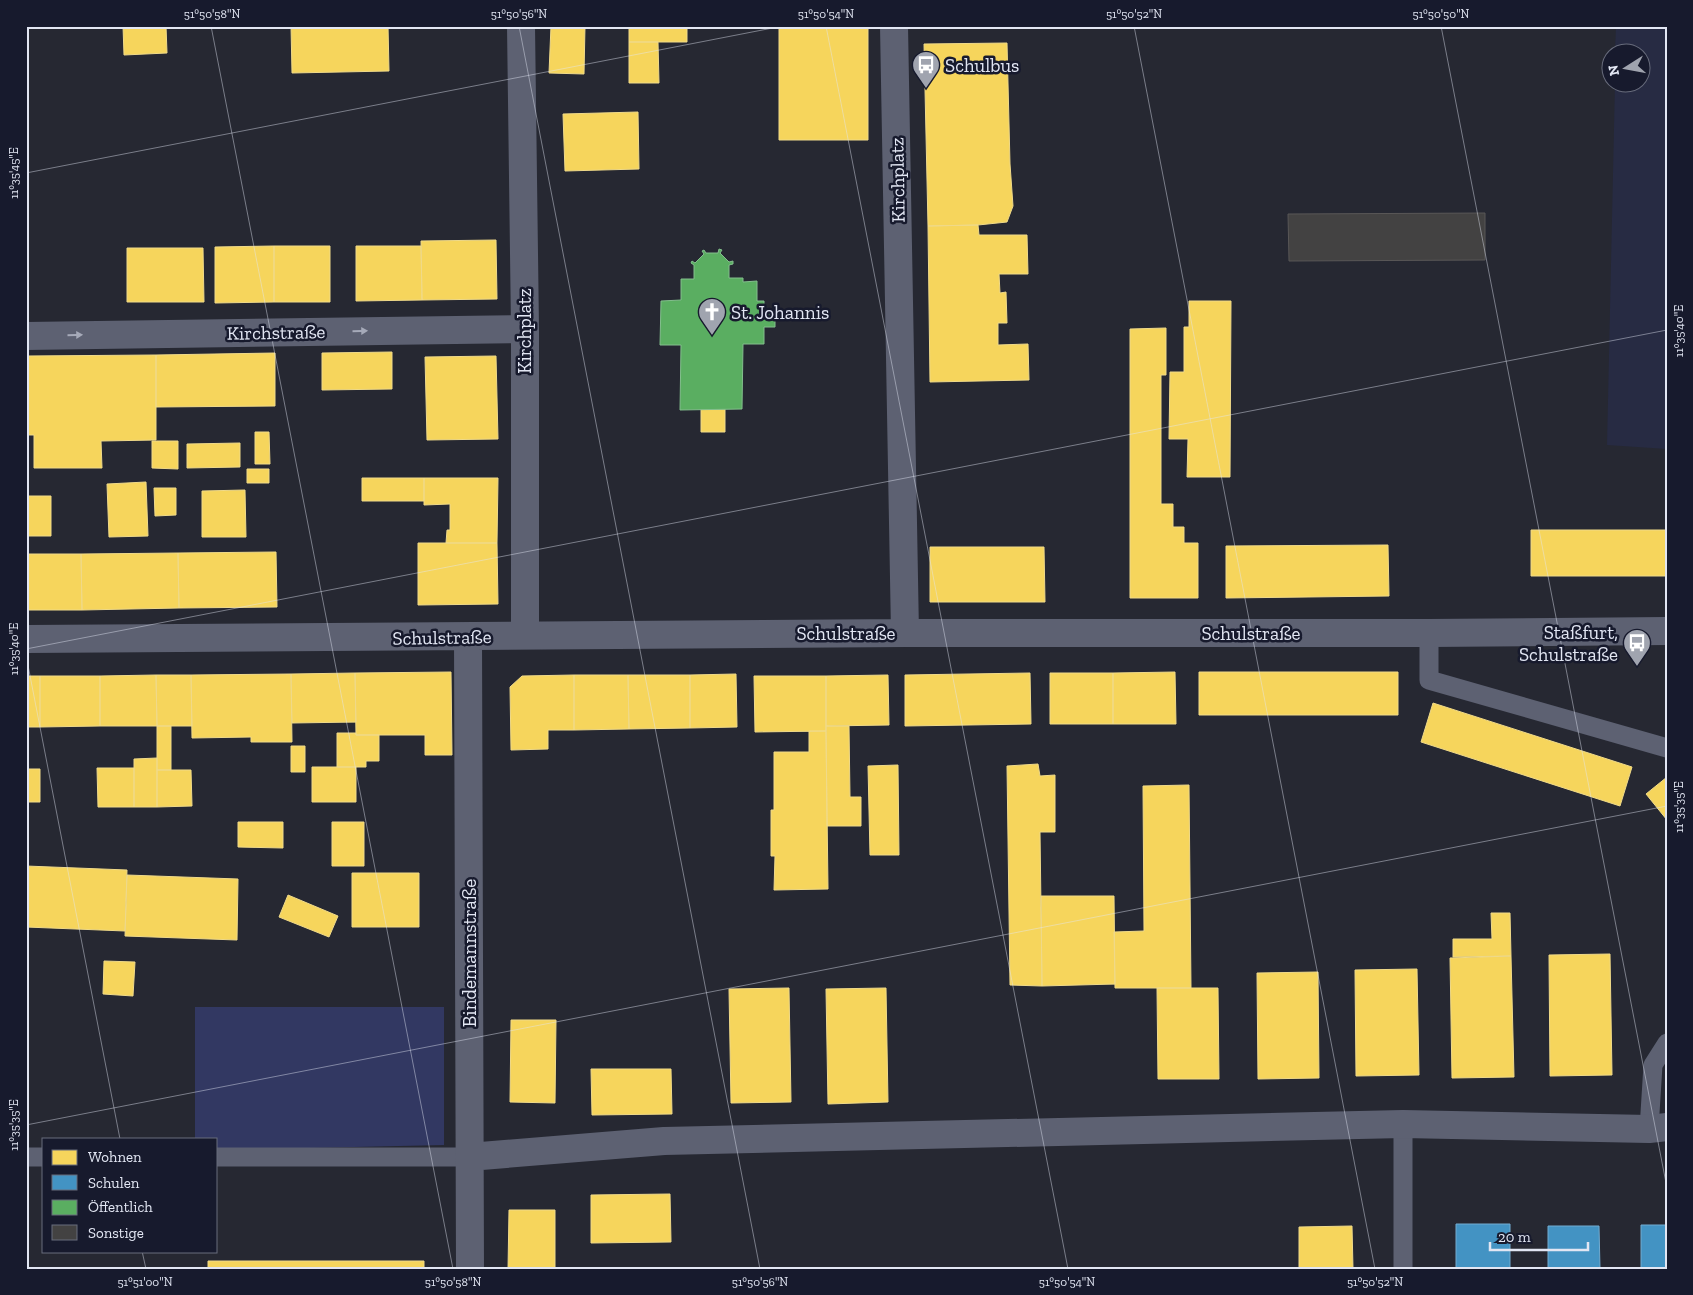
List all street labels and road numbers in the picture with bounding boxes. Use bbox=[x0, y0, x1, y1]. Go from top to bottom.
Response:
street label: Kirchplatz bbox=[885, 137, 910, 223]
street label: Kirchplatz bbox=[513, 288, 536, 374]
street label: Kirchstraße bbox=[226, 320, 326, 345]
street label: Schulstraße bbox=[796, 622, 896, 645]
street label: Schulstraße bbox=[1201, 622, 1301, 645]
street label: Schulstraße bbox=[392, 625, 492, 650]
street label: Bindemannstraße bbox=[458, 879, 481, 1027]

